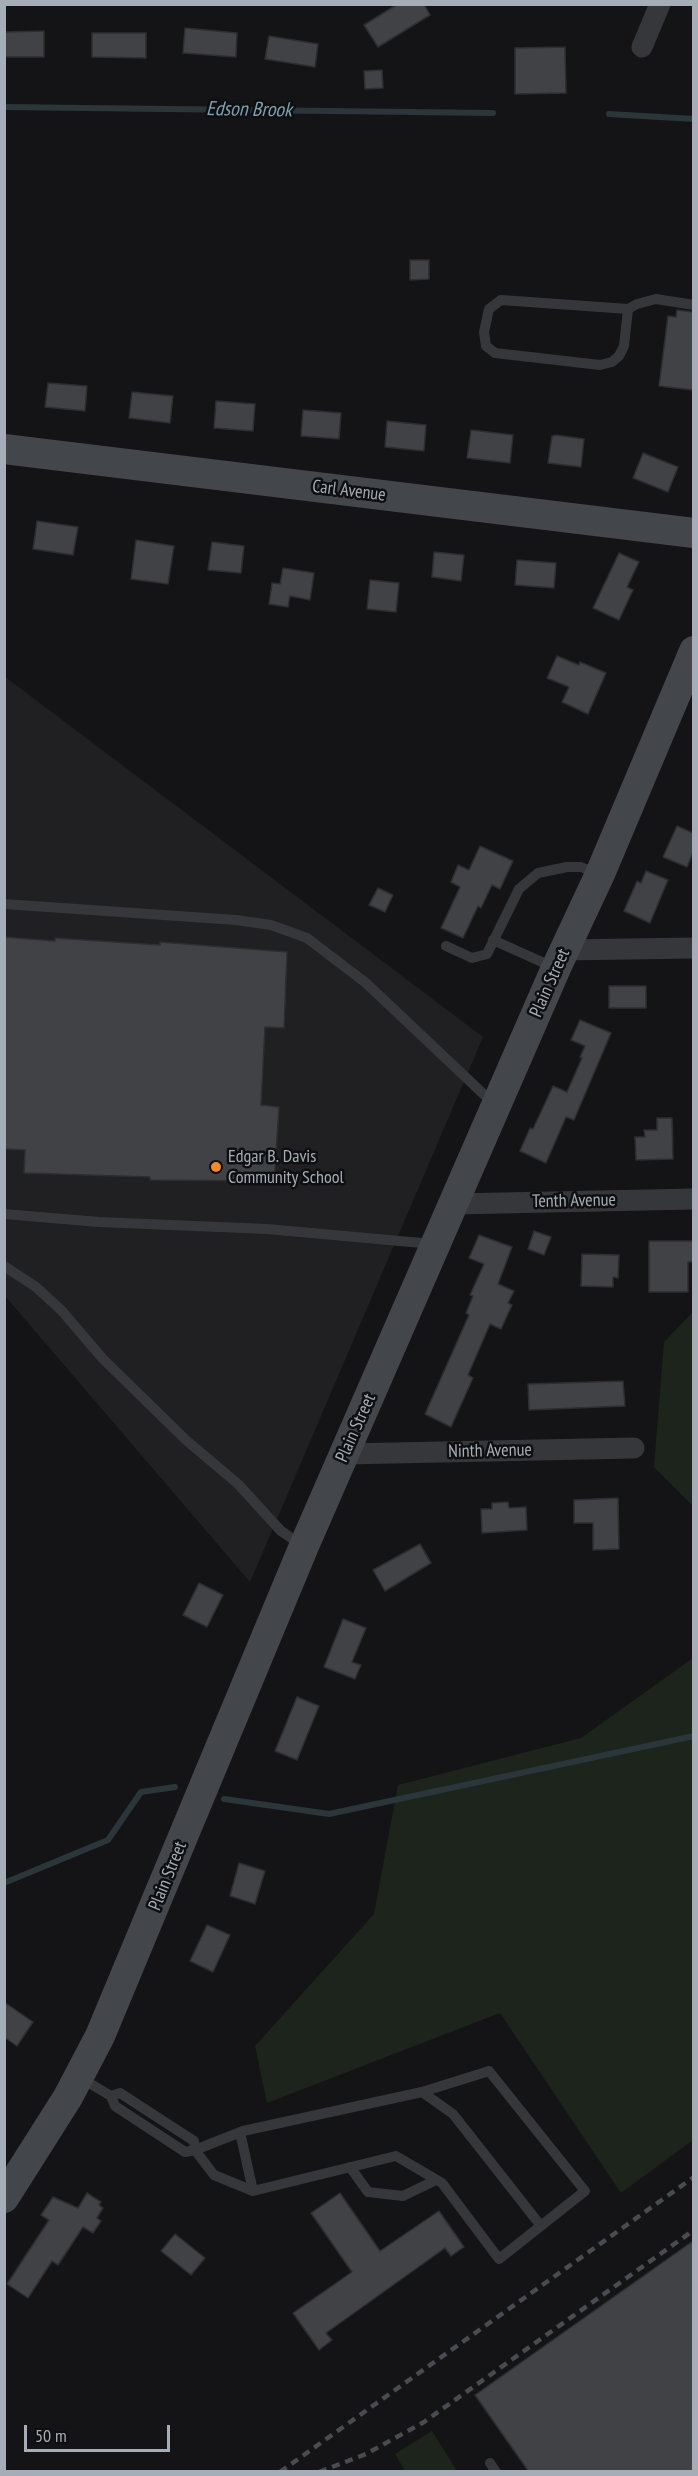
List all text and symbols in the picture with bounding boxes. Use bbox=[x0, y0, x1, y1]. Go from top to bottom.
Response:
water label: Edson Brook bbox=[206, 97, 292, 123]
street label: Carl Avenue bbox=[311, 476, 387, 506]
street label: Plain Street bbox=[525, 946, 575, 1020]
place label: Edgar B. Davis Community School bbox=[228, 1146, 344, 1188]
marker: Edgar B. Davis Community School bbox=[209, 1160, 223, 1174]
street label: Tenth Avenue bbox=[532, 1189, 616, 1213]
street label: Plain Street bbox=[331, 1391, 381, 1465]
street label: Ninth Avenue bbox=[448, 1439, 532, 1463]
street label: Plain Street bbox=[144, 1838, 192, 1914]
scale bar bbox=[27, 2413, 172, 2451]
text: 50 m bbox=[35, 2424, 67, 2447]

